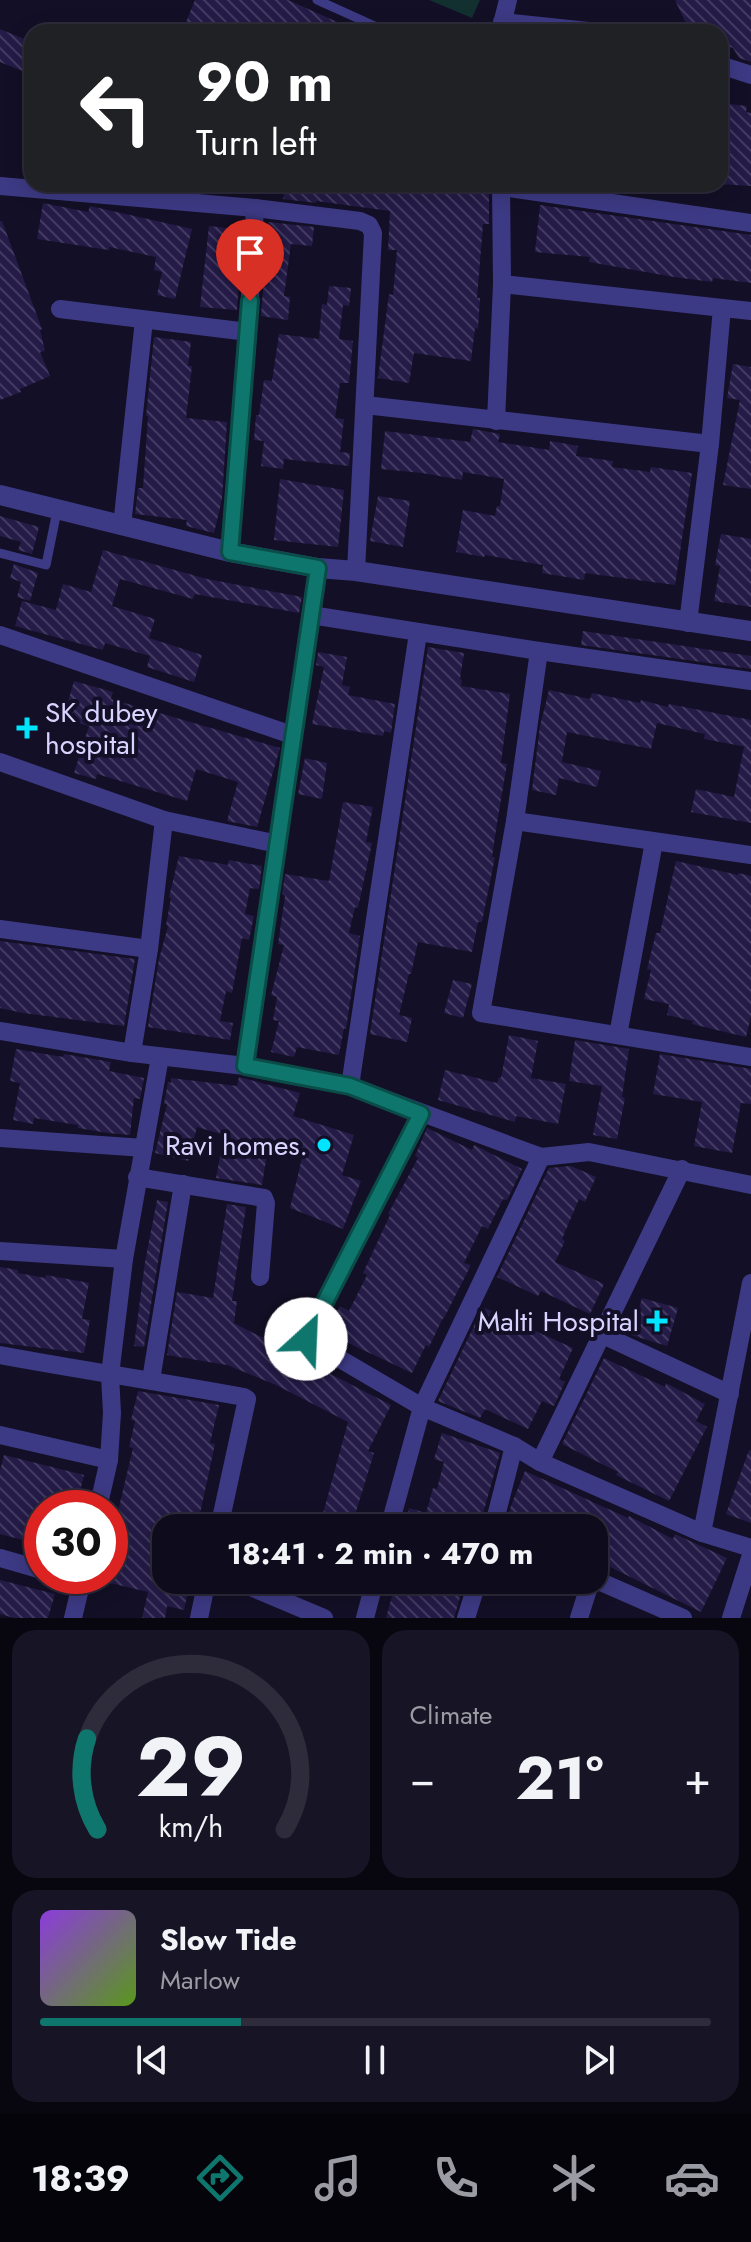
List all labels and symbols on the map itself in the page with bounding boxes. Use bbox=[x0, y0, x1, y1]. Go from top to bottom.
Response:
pin bbox=[216, 219, 284, 301]
place label: SK dubey hospital bbox=[45, 692, 158, 765]
marker: SK dubey hospital bbox=[16, 717, 38, 739]
place label: Ravi homes. bbox=[165, 1125, 308, 1166]
marker: Ravi homes. bbox=[315, 1136, 333, 1154]
position arrow bbox=[264, 1297, 348, 1381]
place label: Malti Hospital bbox=[478, 1301, 639, 1342]
marker: Malti Hospital bbox=[646, 1310, 668, 1332]
speed limit sign: 30 bbox=[24, 1490, 128, 1594]

